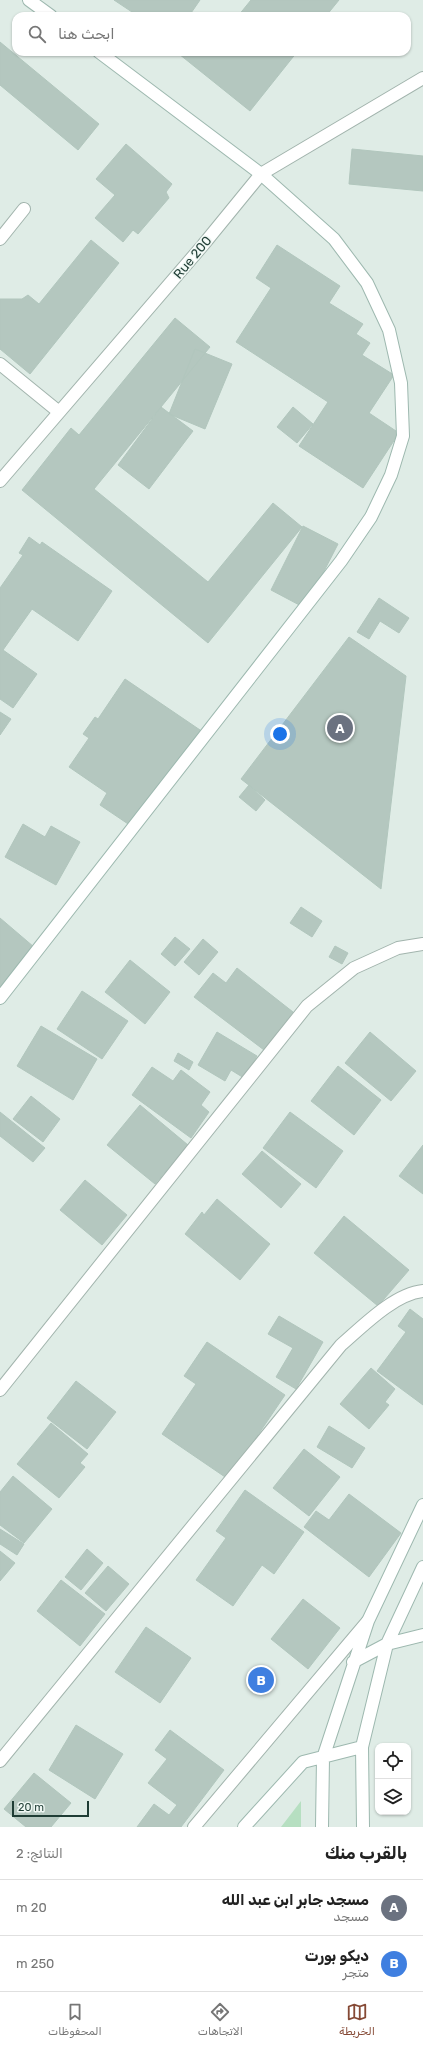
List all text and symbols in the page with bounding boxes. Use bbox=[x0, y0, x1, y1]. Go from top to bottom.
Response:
search box bbox=[12, 12, 411, 56]
icon: search bbox=[26, 23, 48, 45]
text: ابحث هنا bbox=[58, 25, 115, 43]
street label: Rue 200 bbox=[170, 233, 215, 282]
pin: A bbox=[327, 713, 353, 743]
your location bbox=[270, 724, 290, 744]
pin: B bbox=[248, 1665, 274, 1695]
map controls bbox=[375, 1743, 411, 1815]
button: locate bbox=[375, 1743, 411, 1779]
button: layers bbox=[375, 1779, 411, 1815]
scale bar bbox=[12, 1799, 89, 1818]
text: 20 m bbox=[18, 1801, 44, 1814]
text: بالقرب منك bbox=[325, 1843, 407, 1863]
text: النتائج: 2 bbox=[16, 1846, 63, 1861]
text: مسجد جابر ابن عبد الله bbox=[222, 1891, 369, 1909]
text: 20 m bbox=[16, 1900, 47, 1915]
text: A bbox=[389, 1900, 399, 1915]
text: مسجد bbox=[333, 1909, 369, 1924]
text: ديكو بورت bbox=[305, 1947, 369, 1965]
text: 250 m bbox=[16, 1956, 54, 1971]
text: B bbox=[389, 1956, 399, 1971]
text: متجر bbox=[343, 1965, 369, 1980]
tab: المحفوظات bbox=[48, 2001, 102, 2038]
tab: الاتجاهات bbox=[198, 2001, 243, 2038]
tab: الخريطة bbox=[339, 2001, 375, 2038]

